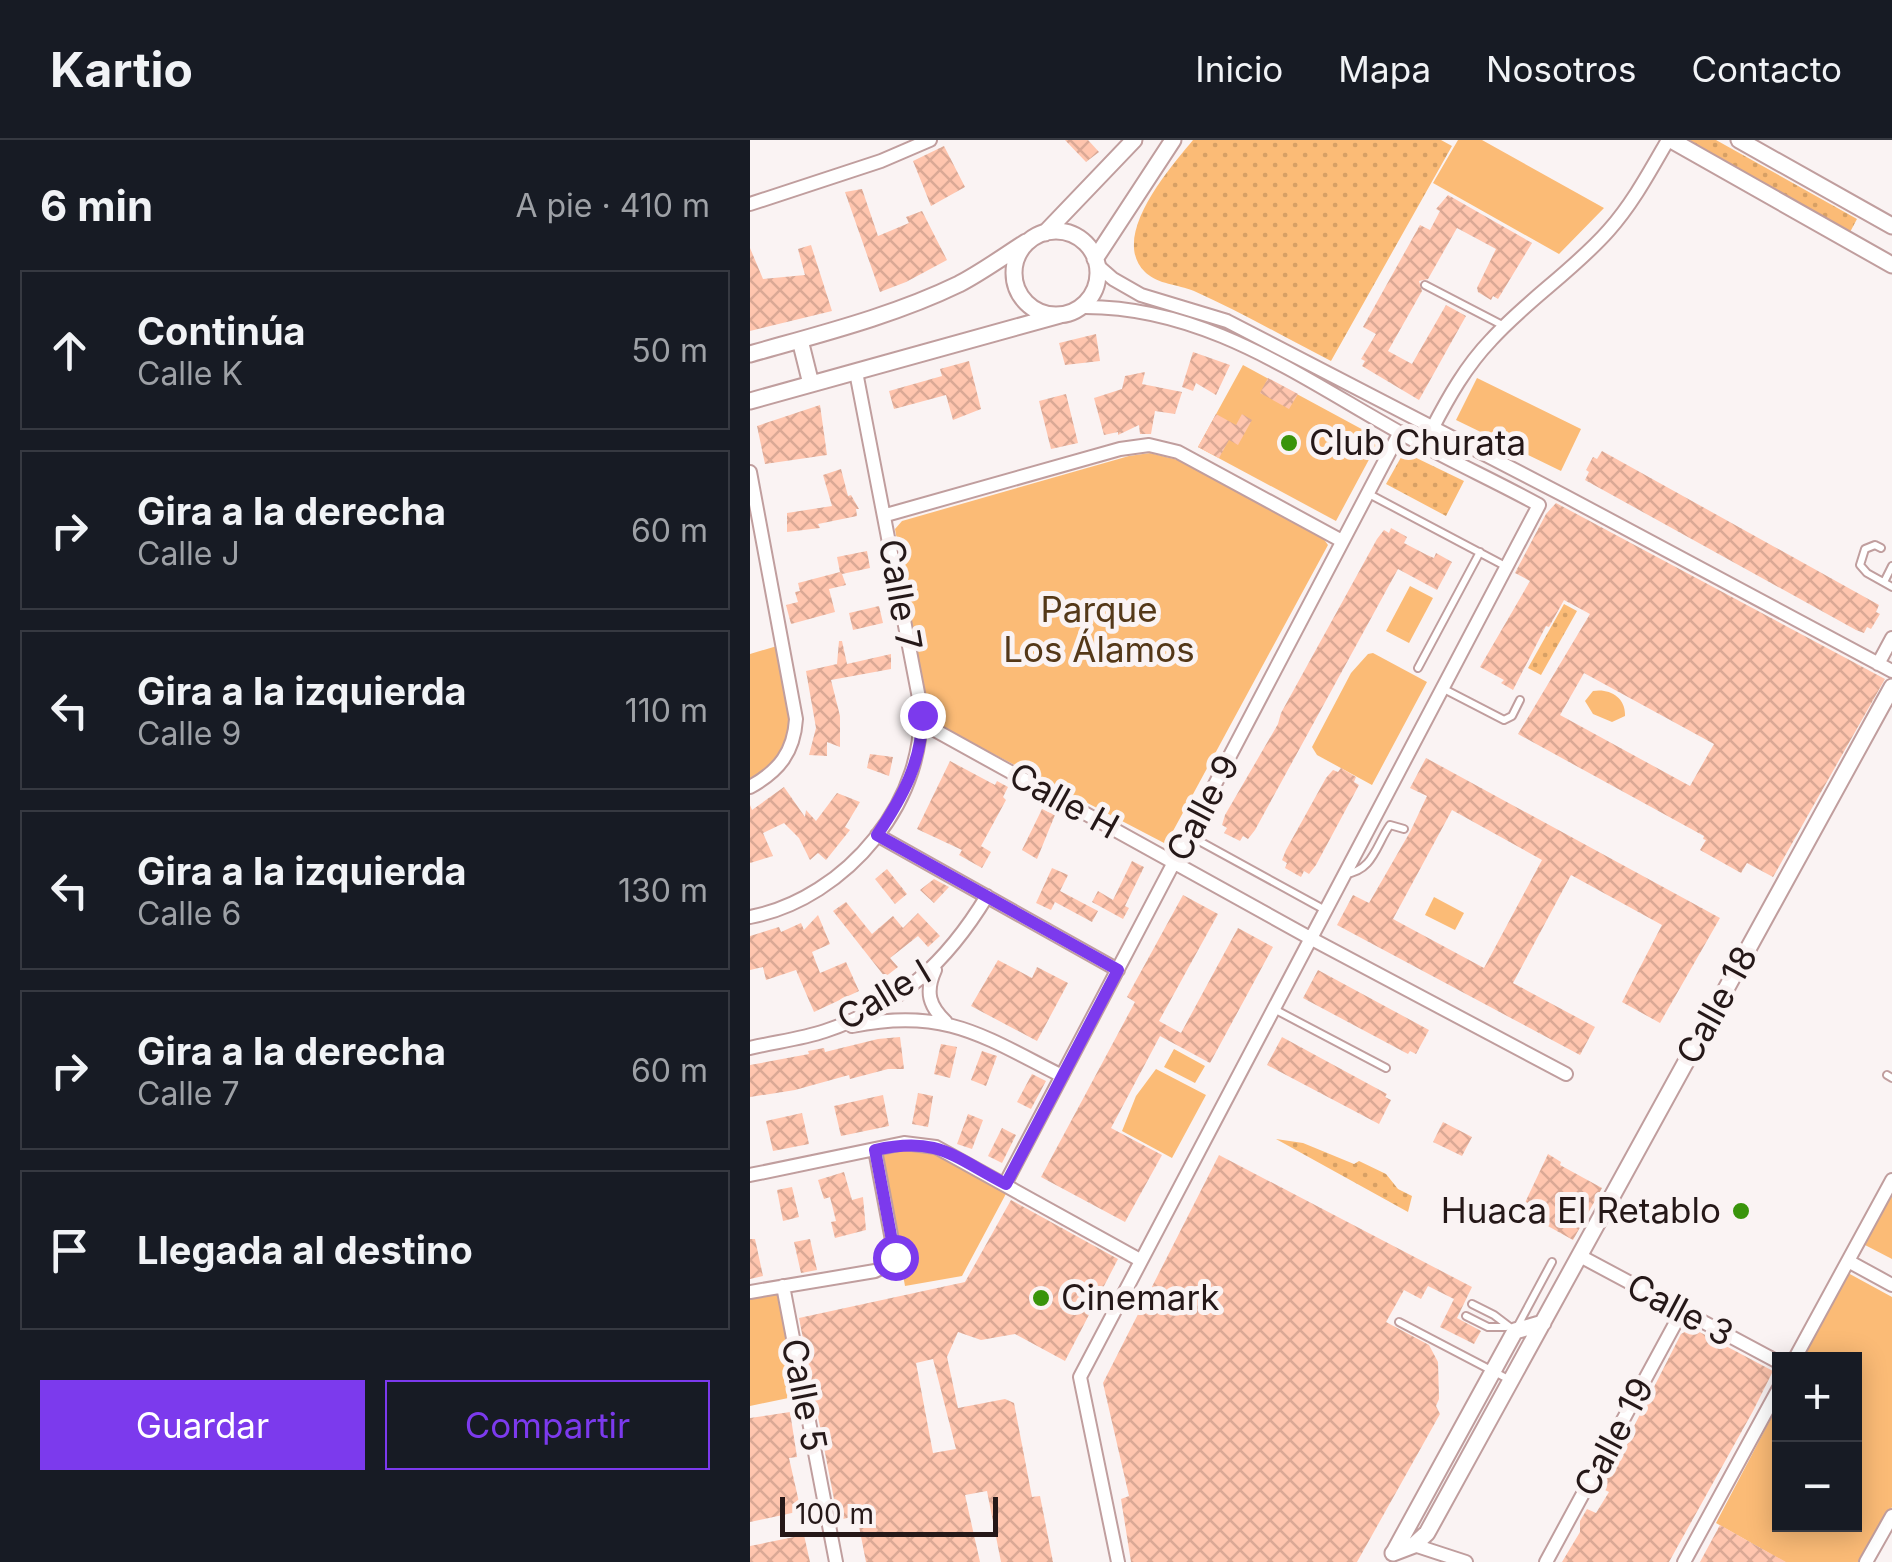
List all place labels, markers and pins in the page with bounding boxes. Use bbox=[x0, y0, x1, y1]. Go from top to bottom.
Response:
place label: Club Churata bbox=[1309, 421, 1526, 463]
marker: Club Churata bbox=[1278, 432, 1300, 454]
place label: Huaca El Retablo bbox=[1441, 1189, 1721, 1231]
marker: Huaca El Retablo bbox=[1730, 1200, 1752, 1222]
place label: Cinemark bbox=[1061, 1276, 1219, 1318]
marker: Cinemark bbox=[1030, 1287, 1052, 1309]

